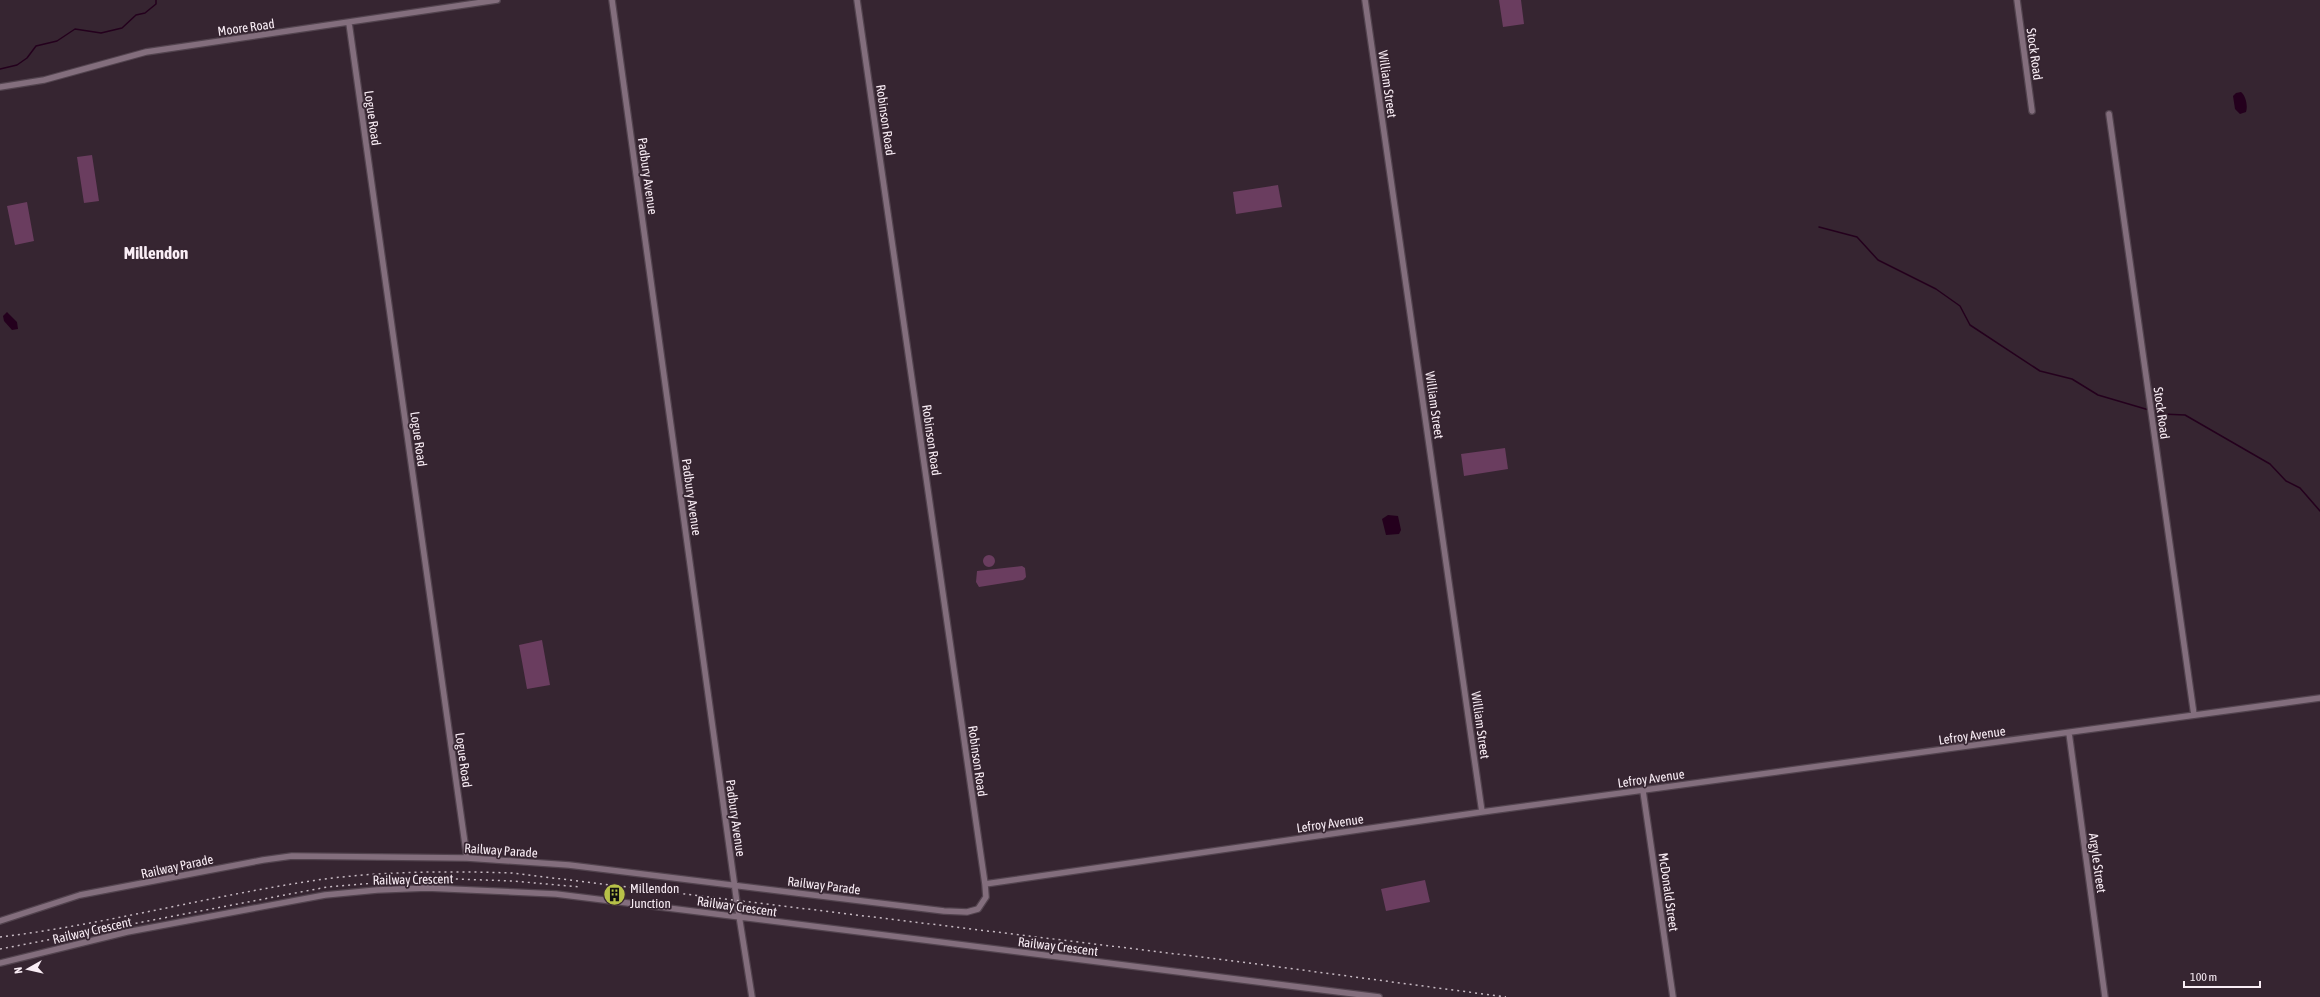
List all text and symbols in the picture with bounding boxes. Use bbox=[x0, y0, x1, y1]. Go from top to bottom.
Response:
street label: Moore Road bbox=[217, 16, 275, 39]
street label: Stock Road bbox=[2023, 27, 2046, 81]
street label: William Street bbox=[1375, 49, 1400, 119]
street label: Robinson Road bbox=[873, 84, 898, 157]
street label: Logue Road bbox=[361, 90, 384, 147]
street label: Padbury Avenue bbox=[635, 137, 660, 216]
district label: Millendon bbox=[124, 243, 188, 263]
street label: William Street bbox=[1422, 370, 1447, 440]
street label: Stock Road bbox=[2150, 386, 2173, 440]
street label: Robinson Road bbox=[919, 404, 944, 477]
street label: Logue Road bbox=[407, 411, 430, 468]
street label: Padbury Avenue bbox=[679, 458, 704, 537]
street label: William Street bbox=[1468, 690, 1493, 760]
street label: Lefroy Avenue bbox=[1938, 723, 2007, 748]
street label: Robinson Road bbox=[965, 725, 990, 798]
street label: Logue Road bbox=[452, 732, 475, 789]
street label: Lefroy Avenue bbox=[1617, 766, 1686, 791]
street label: Padbury Avenue bbox=[723, 779, 748, 858]
street label: Lefroy Avenue bbox=[1296, 811, 1365, 836]
street label: Argyle Street bbox=[2086, 832, 2109, 894]
street label: Railway Parade bbox=[464, 840, 538, 861]
street label: Railway Parade bbox=[140, 851, 215, 881]
street label: McDonald Street bbox=[1656, 852, 1681, 932]
street label: Railway Crescent bbox=[373, 871, 454, 888]
street label: Railway Parade bbox=[787, 874, 861, 897]
place label: Millendon Junction bbox=[630, 881, 679, 911]
building icon: Millendon Junction bbox=[602, 882, 628, 908]
street label: Railway Crescent bbox=[696, 893, 778, 920]
street label: Railway Crescent bbox=[51, 914, 133, 947]
street label: Railway Crescent bbox=[1017, 934, 1099, 959]
north arrow bbox=[8, 949, 48, 989]
scale bar bbox=[2184, 963, 2260, 989]
text: N bbox=[12, 966, 24, 974]
text: 100 m bbox=[2190, 970, 2217, 984]

